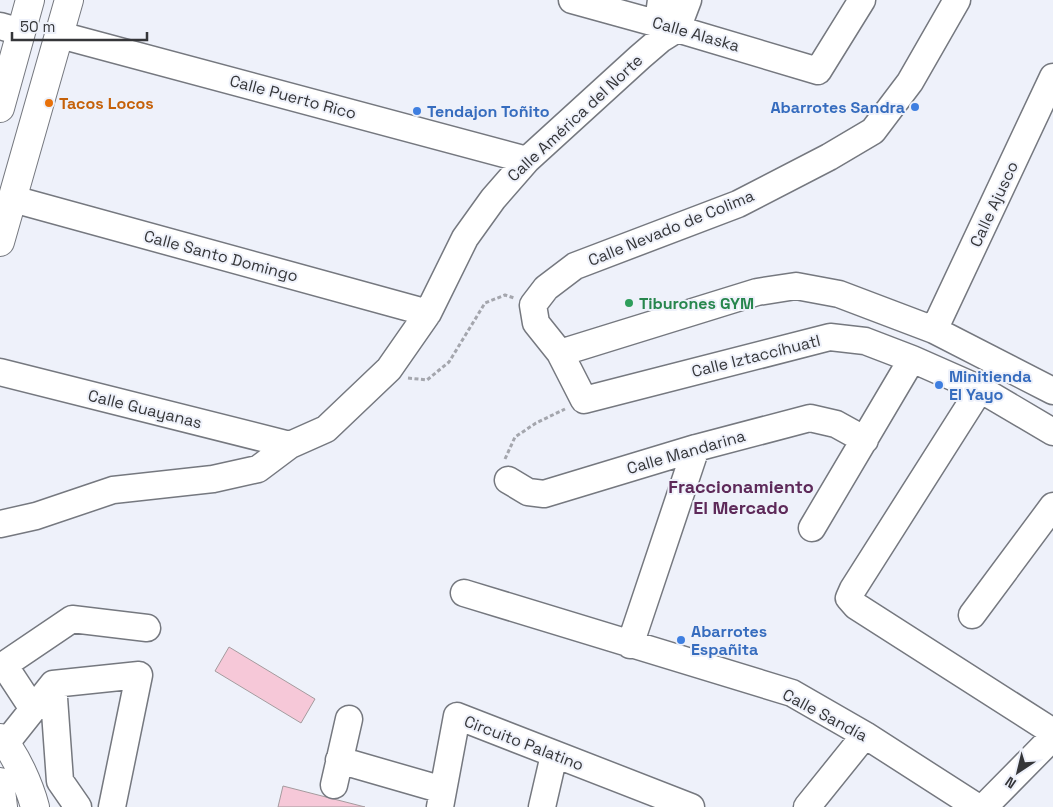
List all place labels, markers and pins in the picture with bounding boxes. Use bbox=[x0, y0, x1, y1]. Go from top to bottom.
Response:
place label: Tacos Locos bbox=[59, 93, 154, 114]
marker: Tacos Locos bbox=[43, 97, 55, 109]
place label: Abarrotes Sandra bbox=[770, 97, 905, 118]
place label: Tendajon Toñito bbox=[427, 101, 550, 122]
marker: Abarrotes Sandra bbox=[909, 101, 921, 113]
marker: Tendajon Toñito bbox=[411, 105, 423, 117]
place label: Tiburones GYM bbox=[639, 293, 754, 314]
marker: Tiburones GYM bbox=[623, 297, 635, 309]
place label: Minitienda El Yayo bbox=[949, 366, 1032, 405]
marker: Minitienda El Yayo bbox=[933, 379, 945, 391]
place label: Abarrotes Españita bbox=[691, 621, 767, 660]
marker: Abarrotes Españita bbox=[675, 634, 687, 646]

